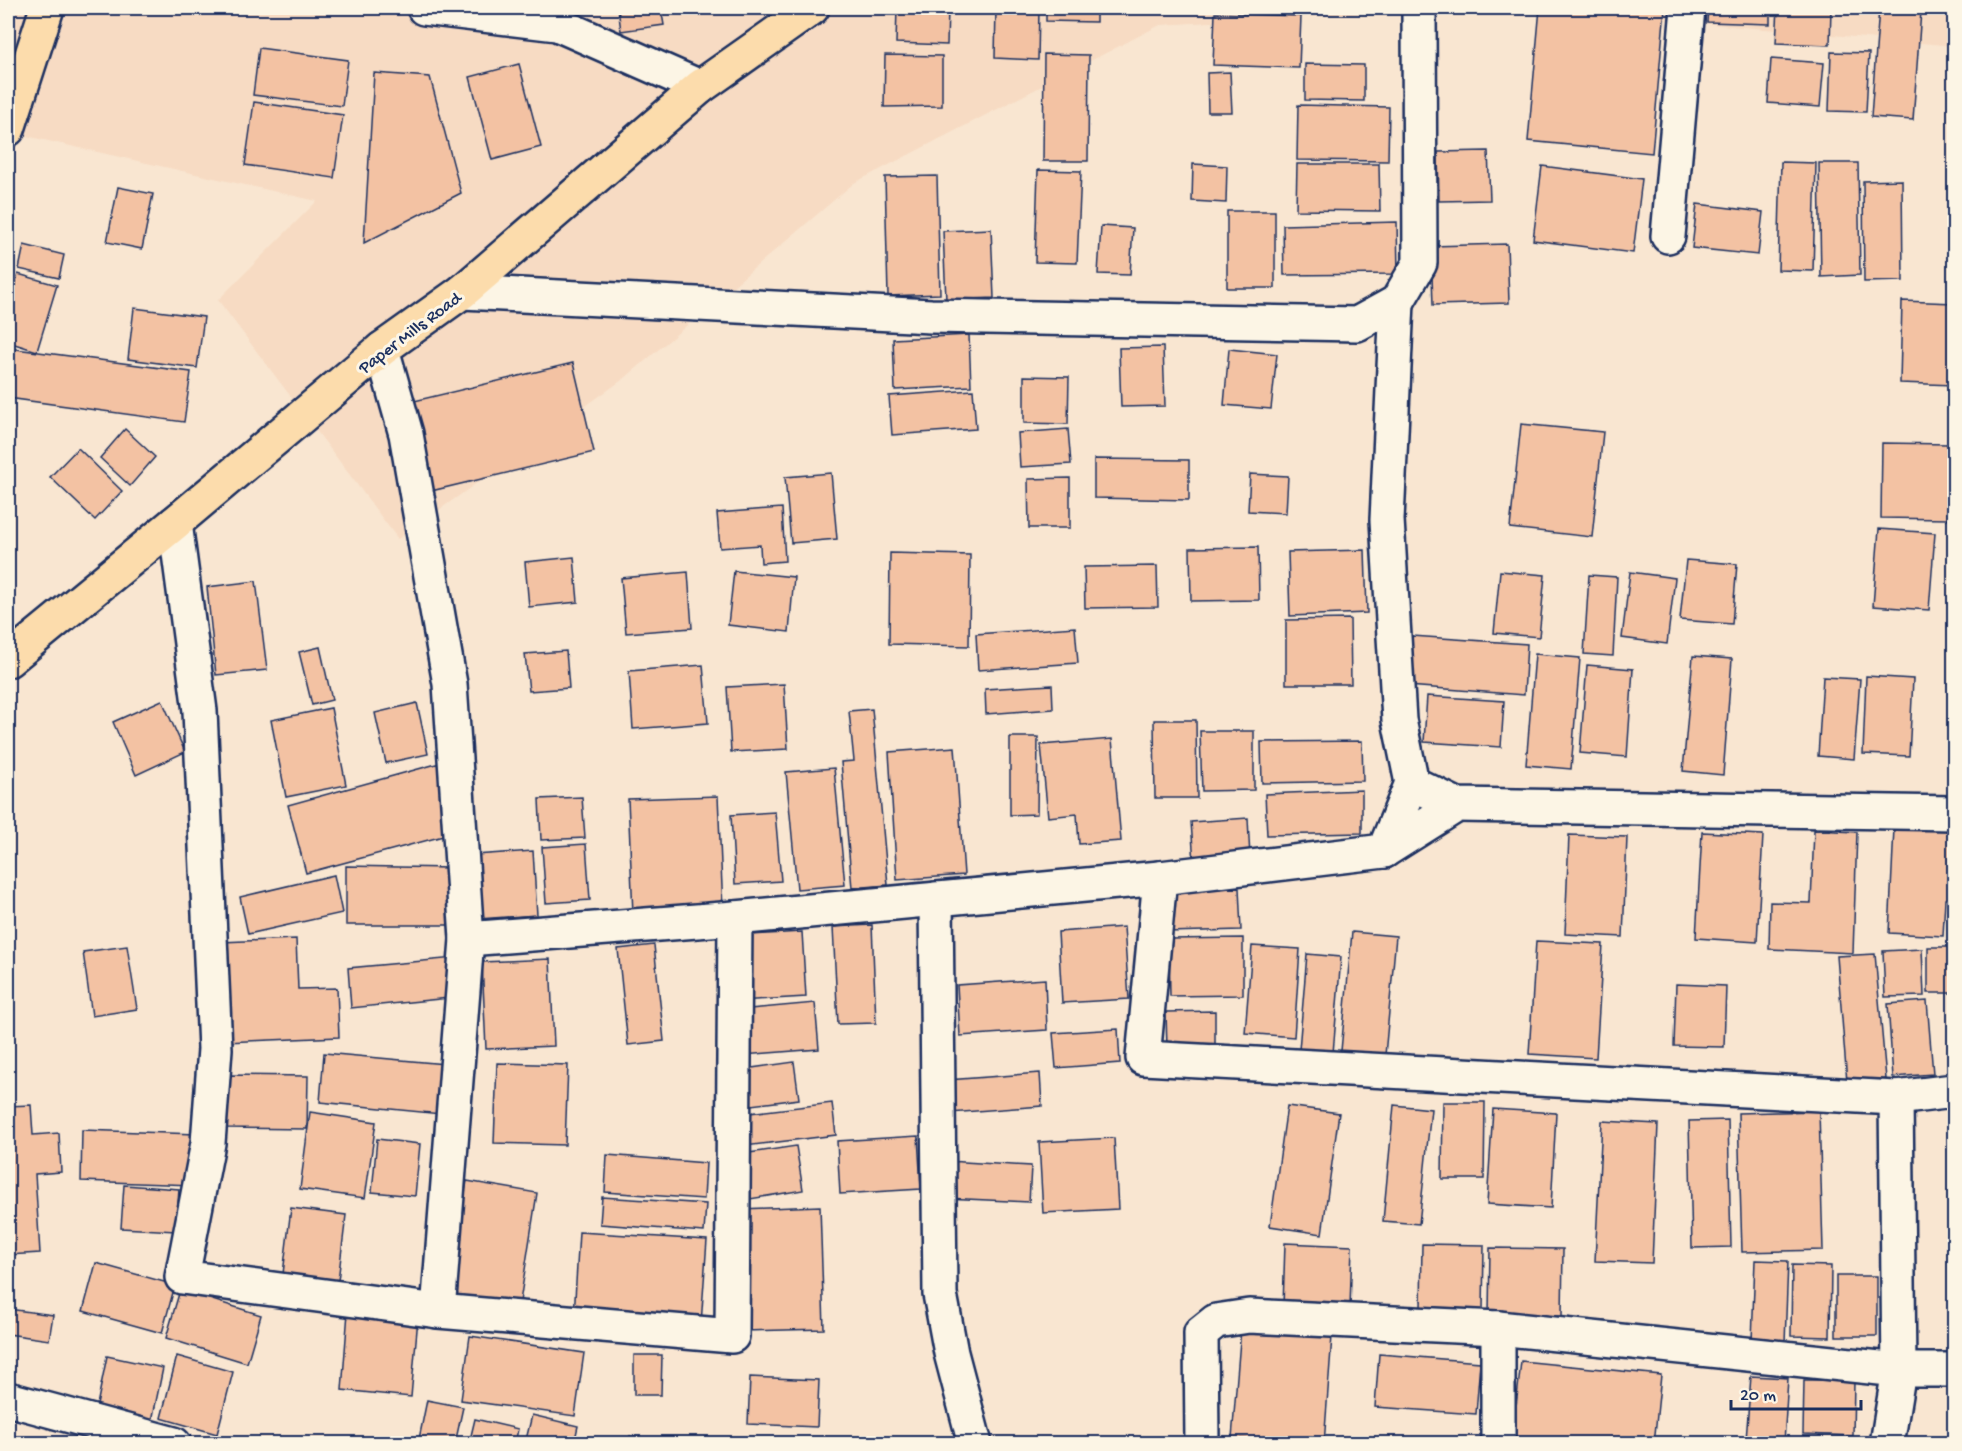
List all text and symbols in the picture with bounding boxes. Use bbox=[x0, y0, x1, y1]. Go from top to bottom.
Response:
street label: Paper Mills Road bbox=[354, 288, 467, 380]
scale bar bbox=[1731, 1373, 1862, 1411]
text: 20 m bbox=[1740, 1386, 1776, 1407]

